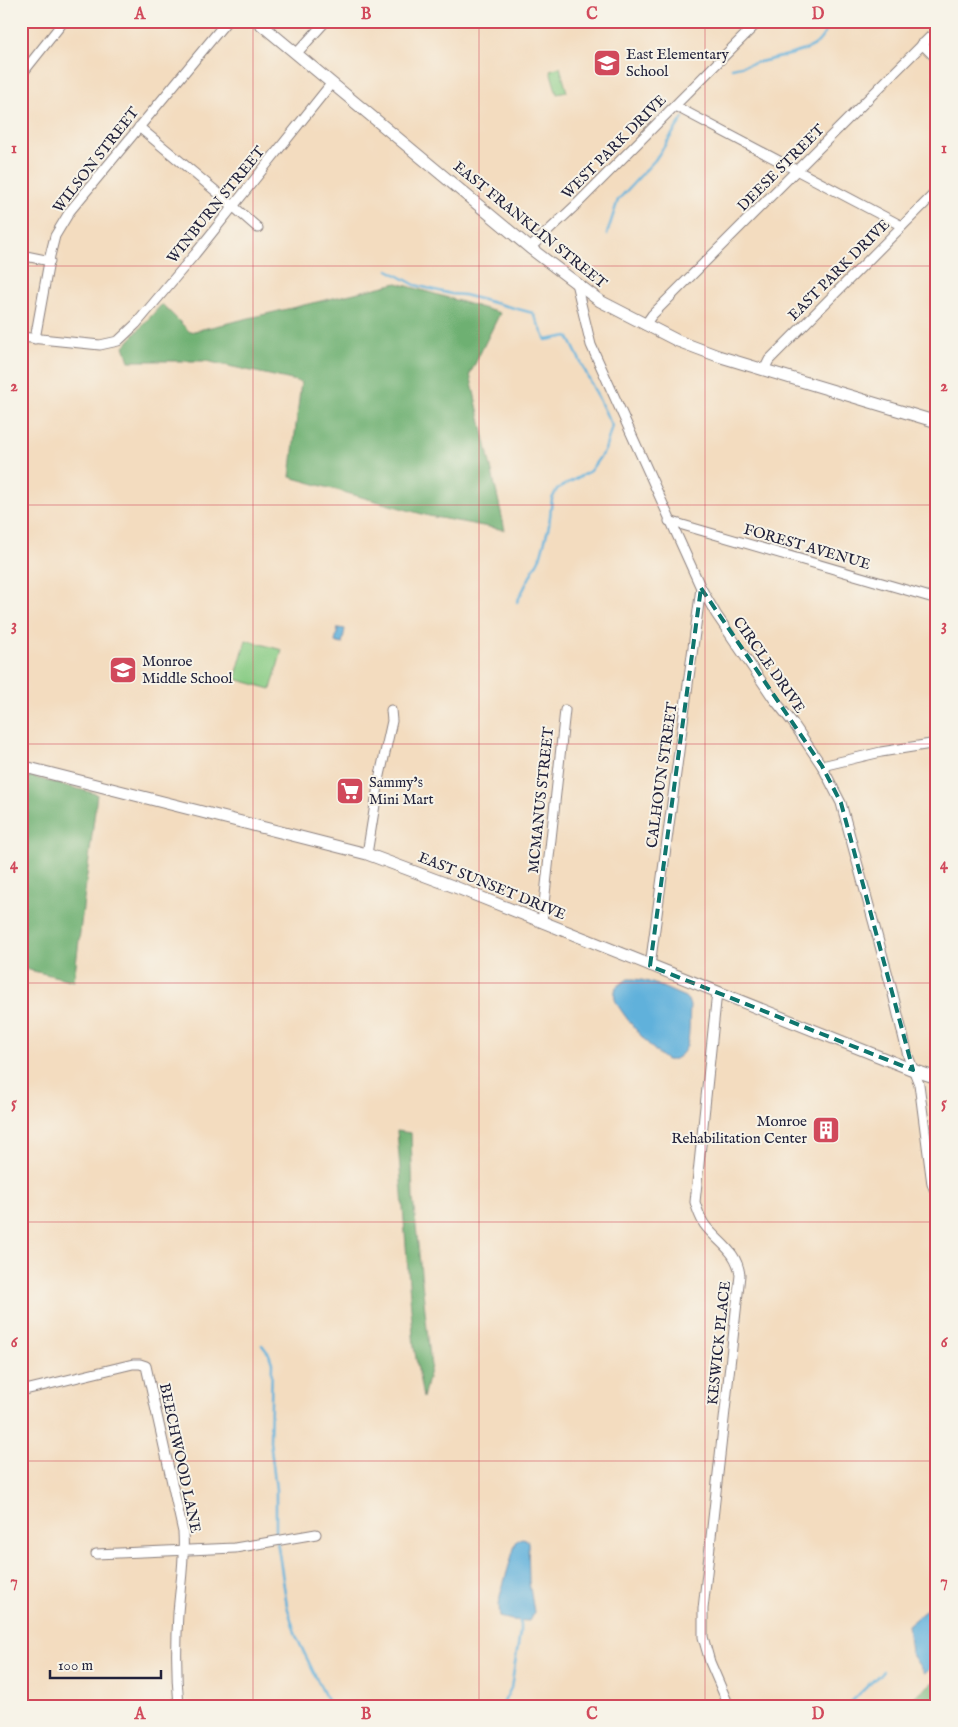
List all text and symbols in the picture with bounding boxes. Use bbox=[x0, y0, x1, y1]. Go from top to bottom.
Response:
text: A bbox=[134, 5, 147, 25]
text: B bbox=[361, 5, 372, 25]
text: C bbox=[586, 5, 598, 25]
text: D bbox=[812, 5, 825, 25]
place label: East Elementary School bbox=[626, 45, 729, 81]
school or university icon: East Elementary School bbox=[592, 48, 622, 78]
street label: WEST PARK DRIVE bbox=[558, 91, 670, 203]
street label: WILSON STREET bbox=[49, 103, 143, 217]
street label: DEESE STREET bbox=[733, 120, 829, 216]
text: 1 bbox=[11, 139, 17, 159]
text: 1 bbox=[941, 139, 947, 159]
street label: WINBURN STREET bbox=[163, 142, 269, 267]
street label: EAST FRANKLIN STREET bbox=[449, 157, 611, 293]
street label: EAST PARK DRIVE bbox=[784, 215, 894, 325]
text: 2 bbox=[10, 377, 18, 397]
text: 2 bbox=[940, 377, 948, 397]
street label: FOREST AVENUE bbox=[741, 520, 873, 574]
street label: CIRCLE DRIVE bbox=[729, 613, 809, 717]
text: 3 bbox=[11, 616, 17, 636]
text: 3 bbox=[941, 616, 947, 636]
place label: Monroe Middle School bbox=[142, 652, 233, 688]
school or university icon: Monroe Middle School bbox=[108, 655, 138, 685]
street label: CALHOUN STREET bbox=[642, 701, 682, 849]
street label: MCMANUS STREET bbox=[524, 726, 558, 874]
place label: Sammy's Mini Mart bbox=[369, 773, 434, 809]
supermarket icon: Sammy's Mini Mart bbox=[335, 776, 365, 806]
street label: EAST SUNSET DRIVE bbox=[415, 848, 569, 924]
text: 4 bbox=[10, 855, 19, 875]
text: 4 bbox=[940, 855, 949, 875]
text: 5 bbox=[11, 1094, 17, 1114]
text: 5 bbox=[941, 1094, 947, 1114]
place label: Monroe Rehabilitation Center bbox=[671, 1112, 807, 1148]
building icon: Monroe Rehabilitation Center bbox=[811, 1115, 841, 1145]
street label: KESWICK PLACE bbox=[703, 1280, 735, 1406]
text: 6 bbox=[11, 1333, 19, 1353]
text: 6 bbox=[941, 1333, 949, 1353]
street label: BEECHWOOD LANE bbox=[155, 1381, 205, 1535]
text: 7 bbox=[10, 1572, 18, 1592]
text: 7 bbox=[940, 1572, 948, 1592]
scale bar bbox=[50, 1647, 161, 1679]
text: 100 m bbox=[58, 1656, 94, 1675]
text: A bbox=[134, 1705, 147, 1725]
text: B bbox=[361, 1705, 372, 1725]
text: C bbox=[586, 1705, 598, 1725]
text: D bbox=[812, 1705, 825, 1725]

